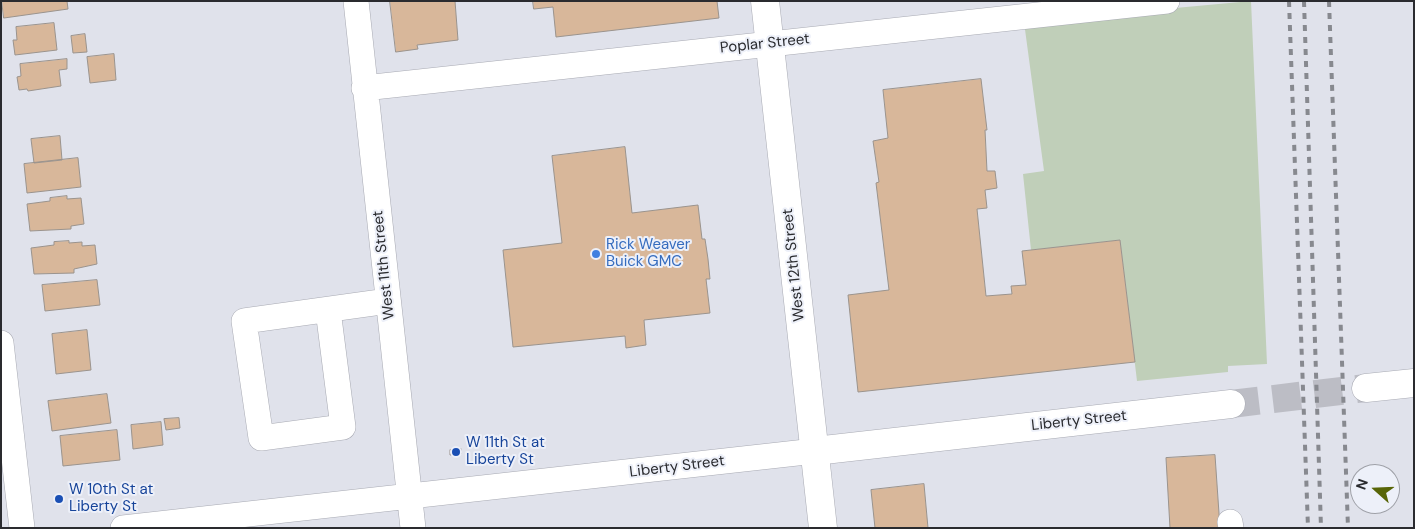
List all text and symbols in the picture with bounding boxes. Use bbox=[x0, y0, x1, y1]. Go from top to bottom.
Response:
street label: Poplar Street bbox=[719, 30, 811, 58]
street label: West 12th Street bbox=[779, 208, 809, 322]
street label: West 11th Street bbox=[369, 210, 399, 320]
place label: Rick Weaver Buick GMC bbox=[606, 236, 690, 271]
marker: Rick Weaver Buick GMC bbox=[590, 248, 602, 260]
street label: Liberty Street bbox=[1030, 407, 1128, 435]
place label: W 11th St at Liberty St bbox=[466, 434, 545, 469]
marker: W 11th St at Liberty St bbox=[450, 446, 462, 458]
street label: Liberty Street bbox=[628, 452, 726, 482]
north arrow bbox=[1350, 464, 1400, 514]
text: N bbox=[1352, 476, 1372, 492]
place label: W 10th St at Liberty St bbox=[69, 481, 153, 516]
marker: W 10th St at Liberty St bbox=[53, 493, 65, 505]

